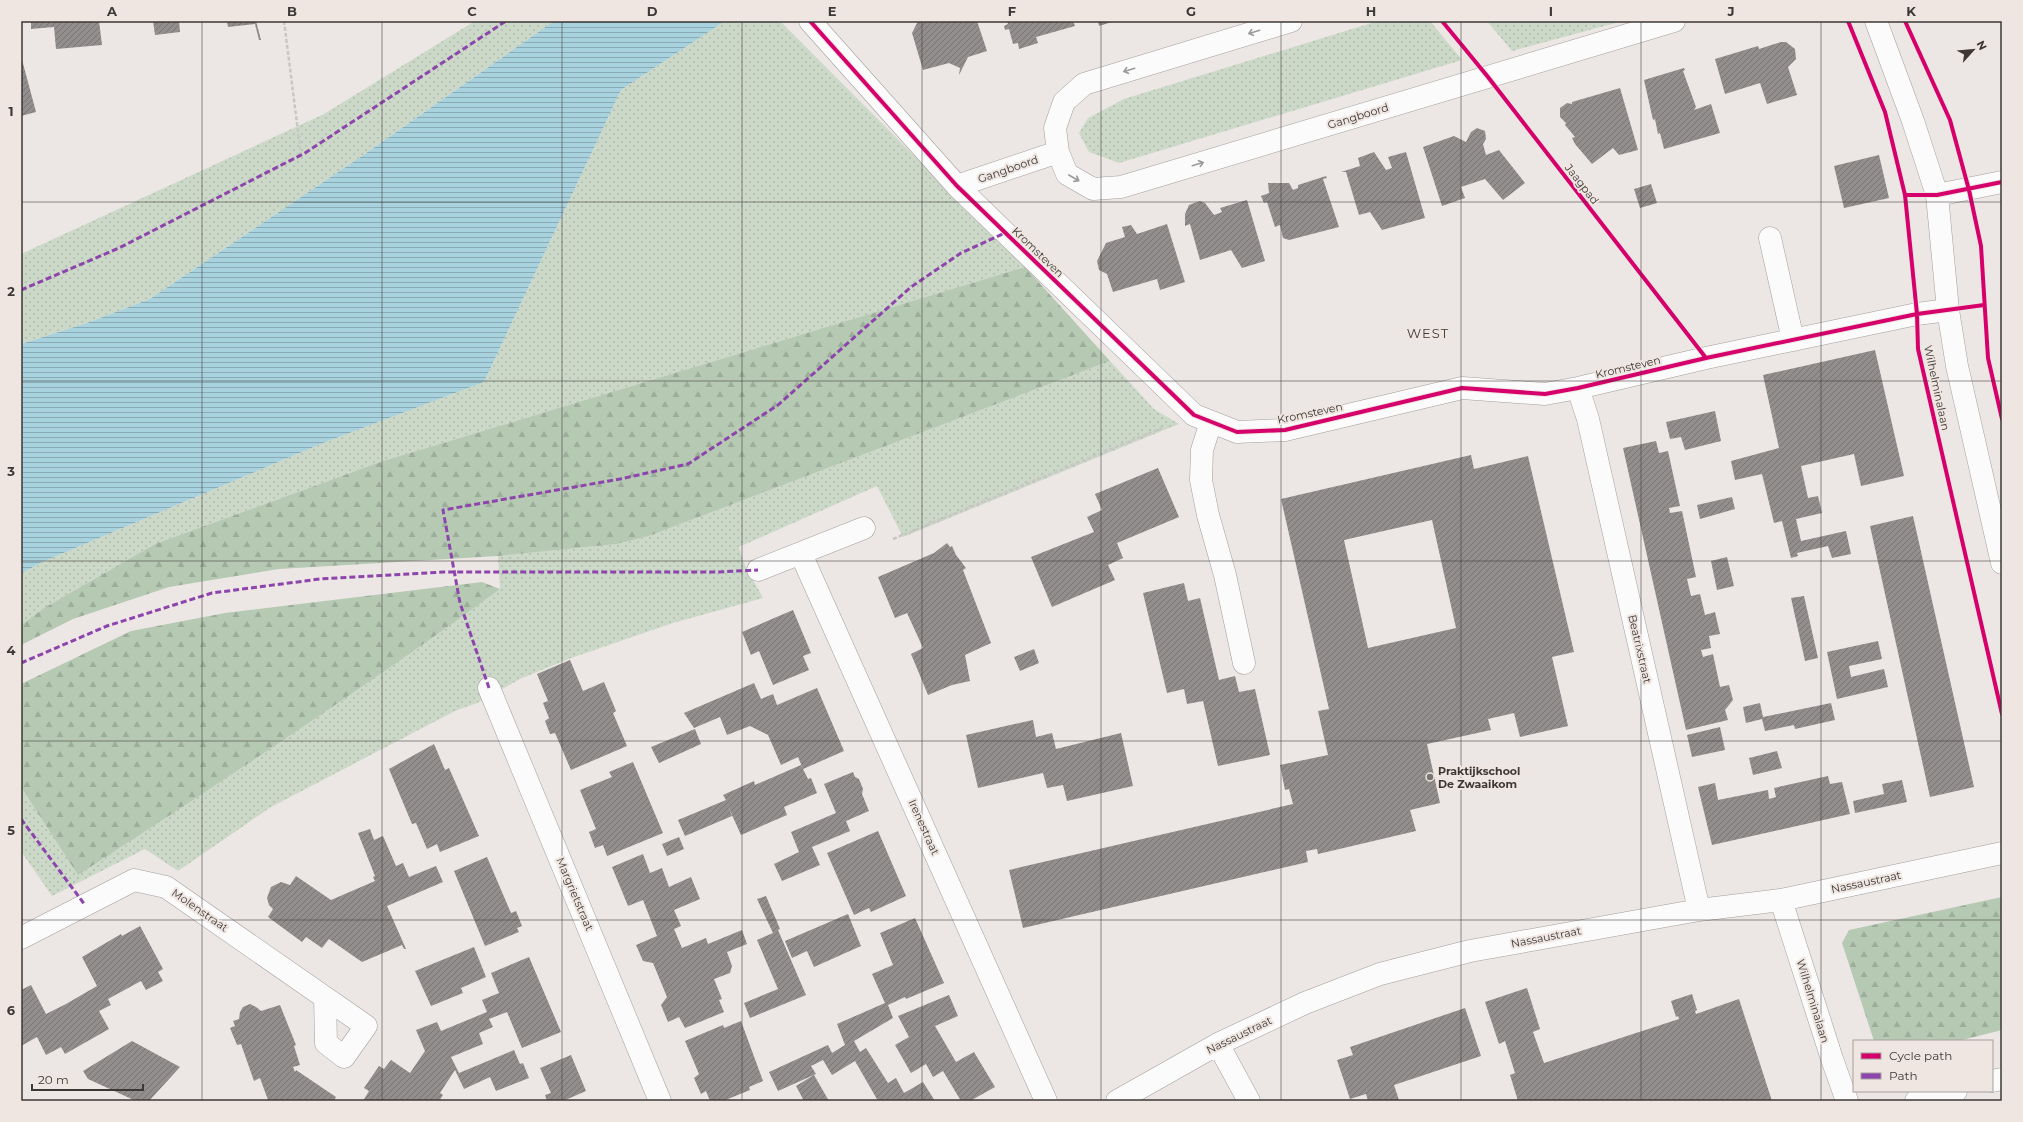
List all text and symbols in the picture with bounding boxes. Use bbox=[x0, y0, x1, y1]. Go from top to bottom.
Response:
text: A bbox=[106, 3, 118, 19]
text: B bbox=[287, 3, 297, 19]
text: C bbox=[467, 3, 477, 19]
text: D bbox=[647, 3, 658, 19]
text: E bbox=[828, 3, 837, 19]
text: F bbox=[1008, 3, 1016, 19]
text: G bbox=[1186, 3, 1196, 19]
text: H bbox=[1366, 3, 1376, 19]
text: I bbox=[1549, 3, 1553, 19]
text: J bbox=[1726, 3, 1735, 19]
text: K bbox=[1906, 3, 1916, 19]
one-way arrow bbox=[1247, 29, 1260, 36]
north arrow bbox=[1953, 30, 1993, 70]
text: N bbox=[1974, 38, 1990, 53]
one-way arrow bbox=[1123, 67, 1136, 74]
street label: Gangboord bbox=[1326, 100, 1390, 132]
text: 1 bbox=[8, 103, 14, 119]
street label: Gangboord bbox=[976, 152, 1040, 186]
one-way arrow bbox=[1191, 160, 1204, 167]
street label: Jaagpad bbox=[1561, 160, 1602, 207]
one-way arrow bbox=[1068, 175, 1080, 183]
street label: Kromsteven bbox=[1009, 224, 1067, 280]
text: 2 bbox=[7, 283, 15, 299]
district label: WEST bbox=[1407, 325, 1449, 341]
street label: Wilhelminalaan bbox=[1921, 344, 1953, 432]
street label: Kromsteven bbox=[1594, 353, 1662, 381]
street label: Kromsteven bbox=[1276, 399, 1344, 427]
text: 3 bbox=[6, 463, 15, 479]
street label: Beatrixstraat bbox=[1625, 613, 1655, 685]
text: 4 bbox=[7, 642, 16, 658]
place label: Praktijkschool De Zwaaikom bbox=[1438, 764, 1520, 791]
marker: Praktijkschool De Zwaaikom bbox=[1425, 772, 1435, 782]
street label: Irenestraat bbox=[905, 797, 943, 858]
text: 5 bbox=[7, 822, 15, 838]
street label: Margrietstraat bbox=[553, 855, 597, 933]
street label: Nassaustraat bbox=[1830, 868, 1903, 896]
street label: Molenstraat bbox=[169, 885, 231, 935]
street label: Nassaustraat bbox=[1510, 923, 1583, 951]
street label: Wilhelminalaan bbox=[1794, 957, 1832, 1045]
text: 6 bbox=[7, 1002, 16, 1018]
street label: Nassaustraat bbox=[1204, 1013, 1275, 1057]
legend bbox=[1853, 1040, 1993, 1092]
text: Cycle path bbox=[1889, 1048, 1952, 1063]
scale bar bbox=[32, 1066, 143, 1092]
text: Path bbox=[1889, 1068, 1918, 1083]
text: 20 m bbox=[38, 1072, 69, 1087]

